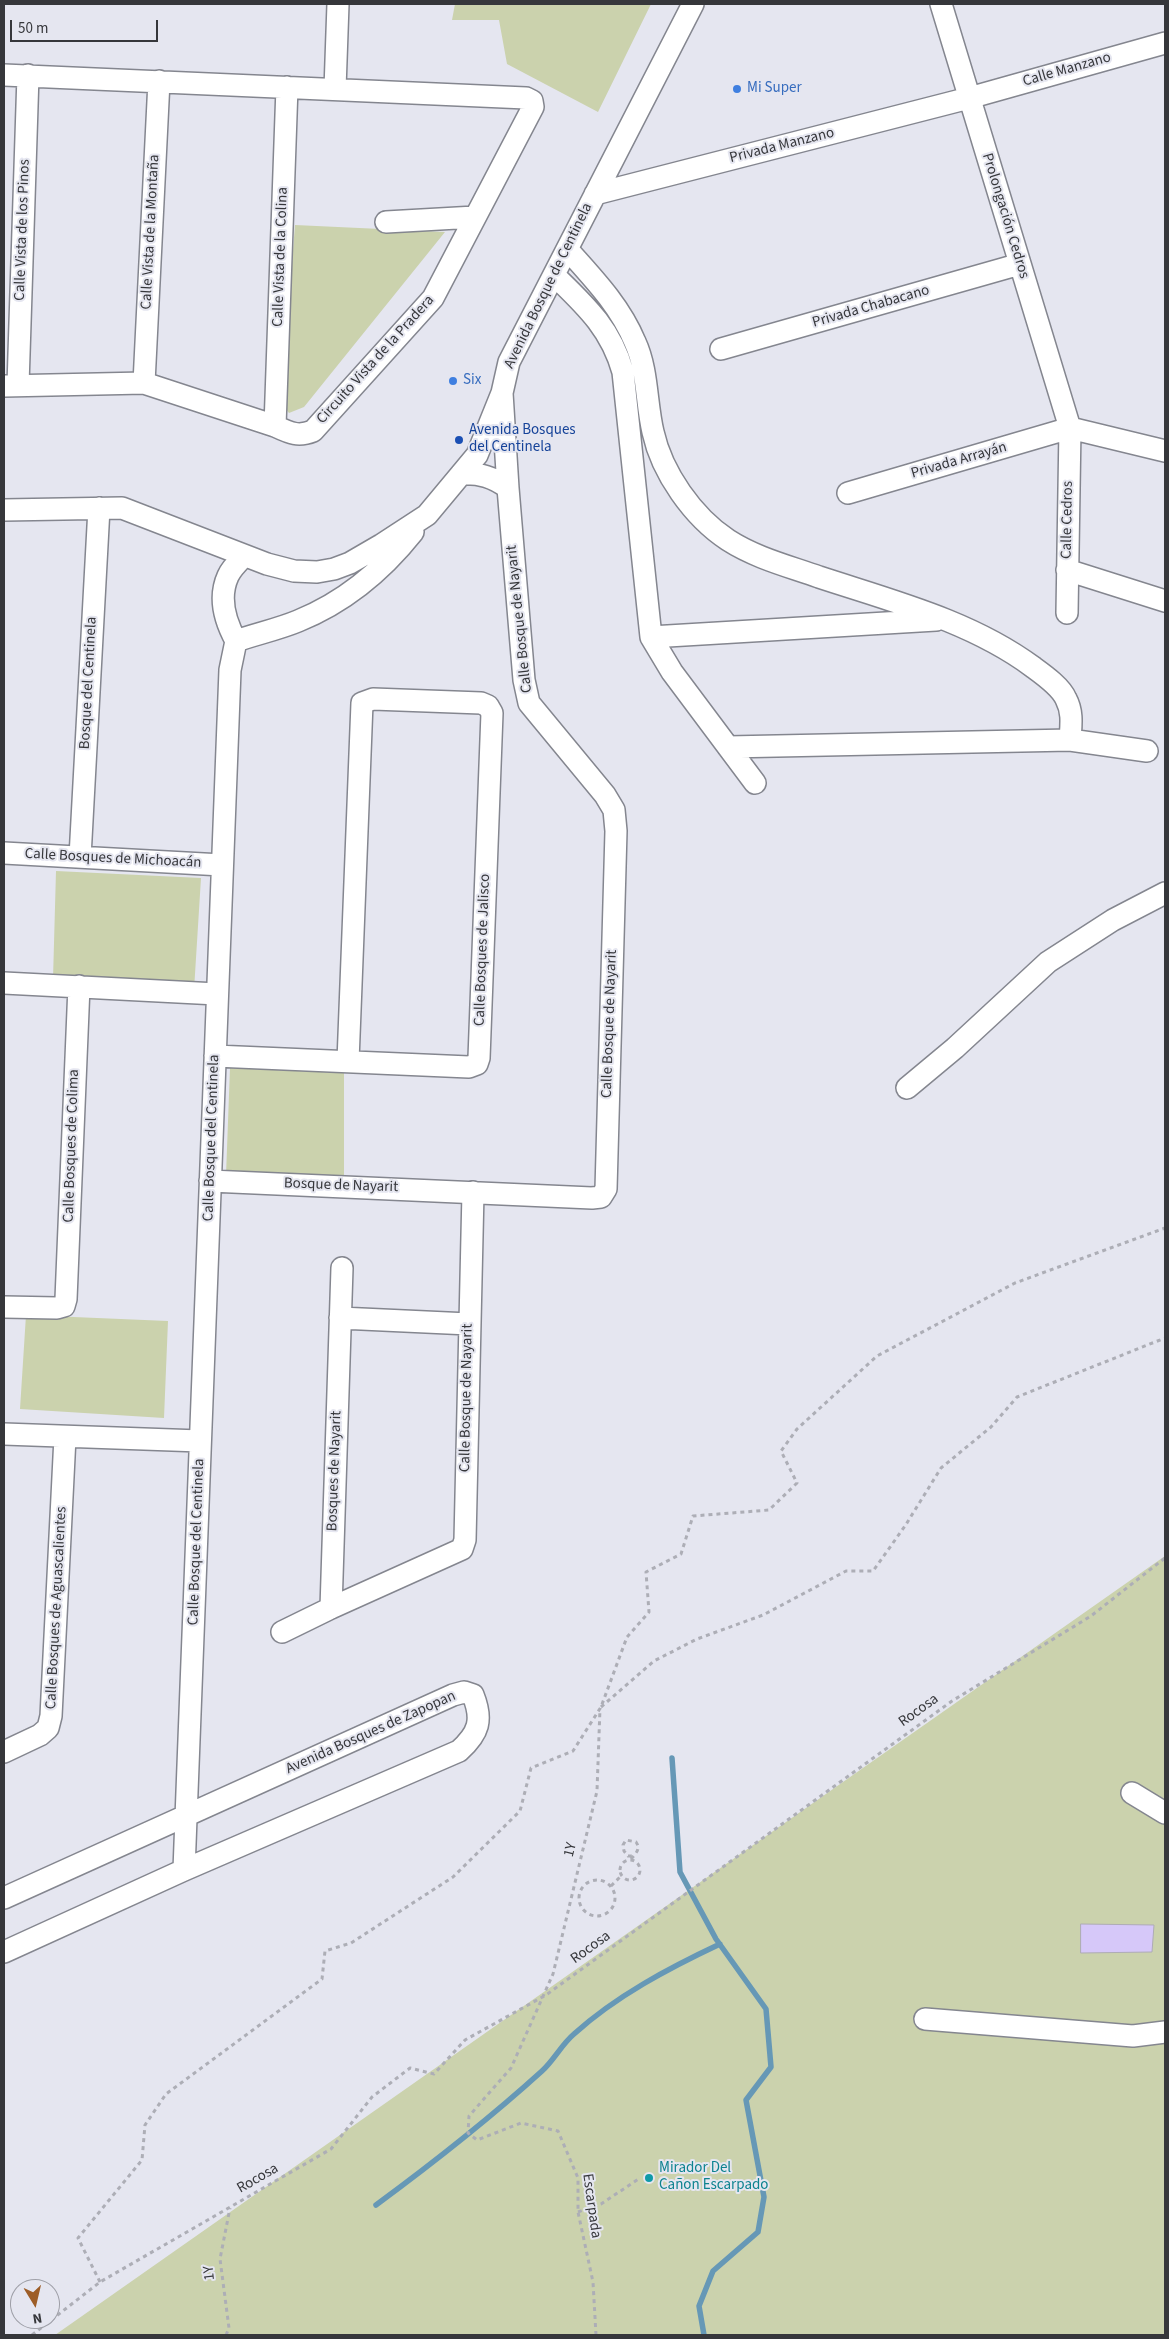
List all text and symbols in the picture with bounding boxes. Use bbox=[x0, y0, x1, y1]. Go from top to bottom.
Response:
scale bar bbox=[12, 10, 160, 42]
text: 50 m bbox=[18, 18, 48, 39]
street label: Calle Manzano bbox=[1021, 49, 1113, 91]
place label: Mi Super bbox=[747, 80, 802, 98]
marker: Mi Super bbox=[731, 83, 743, 95]
street label: Privada Manzano bbox=[728, 124, 836, 168]
street label: Prolongación Cedros bbox=[977, 151, 1033, 281]
street label: Calle Vista de la Montaña bbox=[138, 154, 164, 310]
street label: Calle Vista de los Pinos bbox=[12, 159, 34, 301]
street label: Calle Vista de la Colina bbox=[270, 187, 292, 327]
street label: Avenida Bosque de Centinela bbox=[501, 200, 597, 372]
street label: Privada Chabacano bbox=[810, 282, 932, 332]
street label: Circuito Vista de la Pradera bbox=[313, 292, 439, 428]
place label: Six bbox=[463, 372, 481, 390]
marker: Six bbox=[447, 375, 459, 387]
place label: Avenida Bosques del Centinela bbox=[469, 422, 576, 457]
marker: Avenida Bosques del Centinela bbox=[453, 434, 465, 446]
street label: Privada Arrayán bbox=[909, 439, 1009, 483]
street label: Calle Cedros bbox=[1058, 481, 1078, 559]
street label: Calle Bosque de Nayarit bbox=[503, 544, 537, 694]
street label: Bosque del Centinela bbox=[77, 616, 101, 750]
street label: Calle Bosques de Michoacán bbox=[24, 845, 202, 873]
street label: Calle Bosques de Jalisco bbox=[471, 873, 495, 1027]
street label: Calle Bosque de Nayarit bbox=[598, 949, 622, 1099]
street label: Calle Bosque del Centinela bbox=[200, 1054, 224, 1222]
street label: Calle Bosques de Colima bbox=[60, 1069, 84, 1223]
street label: Bosque de Nayarit bbox=[284, 1175, 398, 1197]
street label: Calle Bosque de Nayarit bbox=[457, 1324, 477, 1472]
street label: Bosques de Nayarit bbox=[324, 1410, 346, 1532]
street label: Calle Bosque del Centinela bbox=[185, 1458, 209, 1626]
street label: Calle Bosques de Aguascalientes bbox=[43, 1506, 71, 1710]
street label: Avenida Bosques de Zapopan bbox=[283, 1687, 459, 1779]
street label: Rocosa bbox=[896, 1690, 942, 1732]
street label: 1Y bbox=[561, 1841, 581, 1859]
street label: Rocosa bbox=[568, 1927, 614, 1969]
street label: Rocosa bbox=[234, 2160, 282, 2198]
place label: Mirador Del Cañon Escarpado bbox=[659, 2160, 768, 2195]
street label: Escarpada bbox=[578, 2172, 604, 2240]
marker: Mirador Del Cañon Escarpado bbox=[643, 2172, 655, 2184]
street label: 1Y bbox=[200, 2265, 220, 2281]
north arrow bbox=[10, 2279, 60, 2329]
text: N bbox=[31, 2307, 43, 2328]

